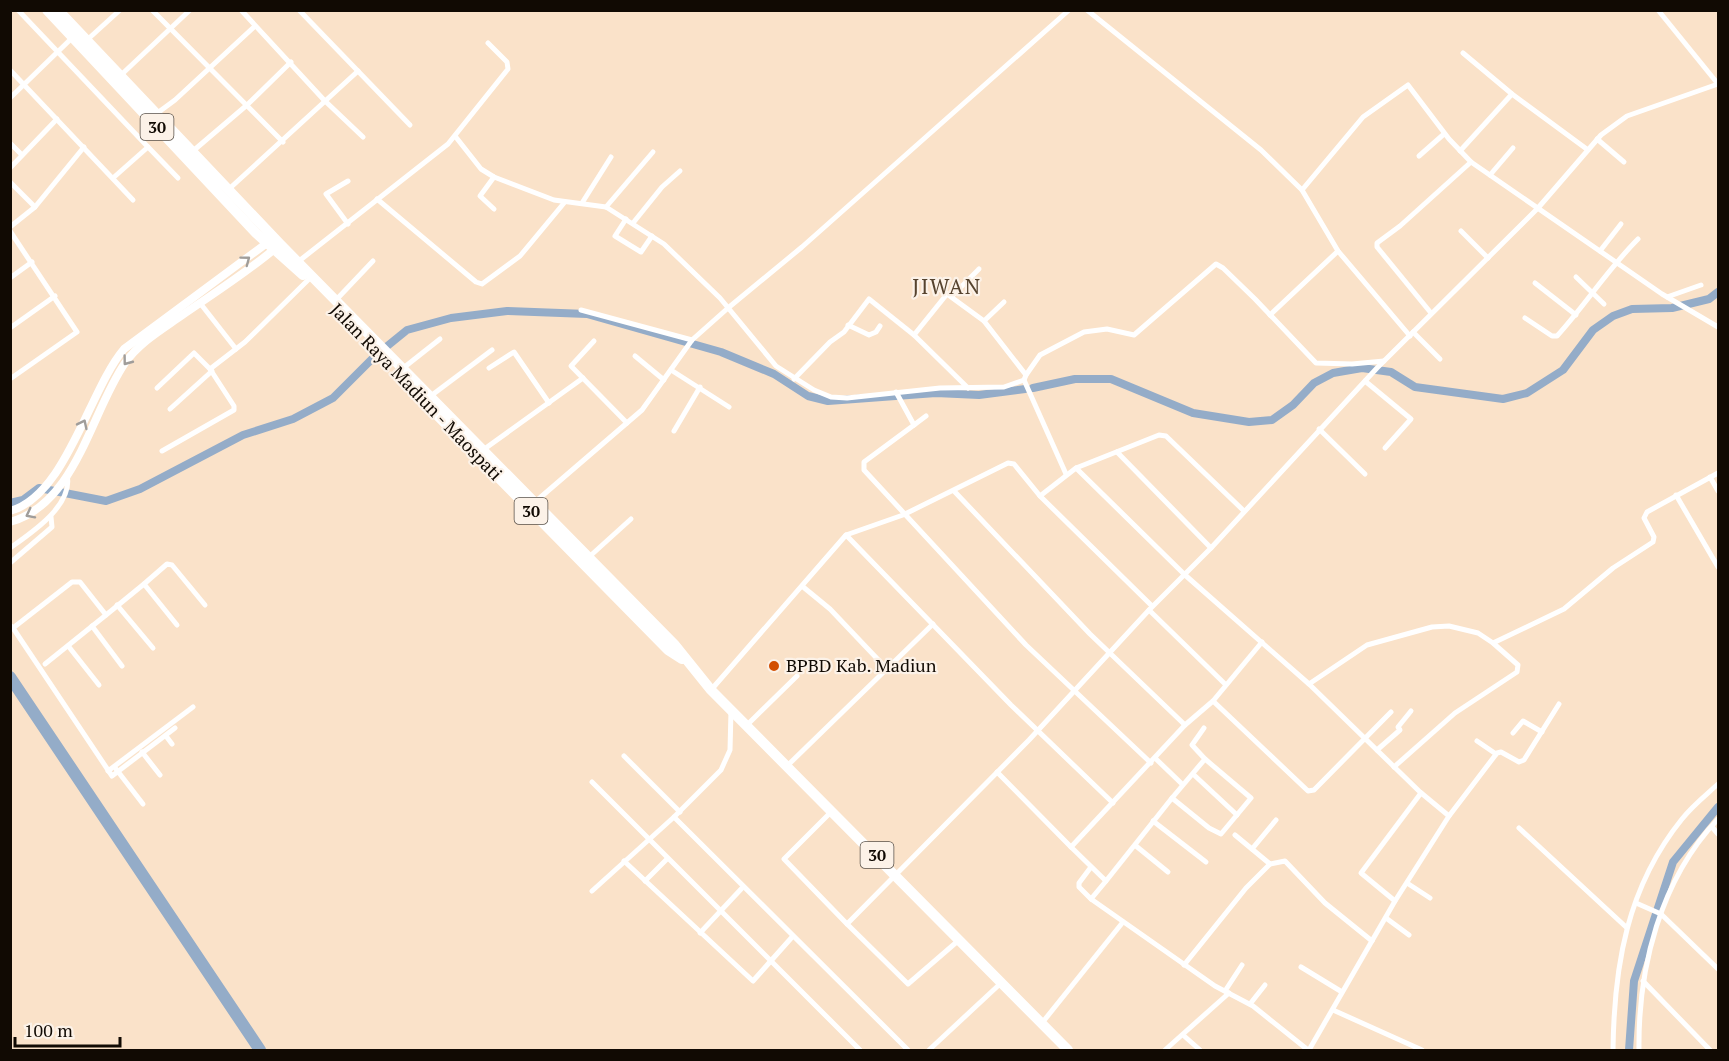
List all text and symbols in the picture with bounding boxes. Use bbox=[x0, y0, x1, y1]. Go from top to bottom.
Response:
road number: 30 bbox=[140, 114, 174, 140]
one-way arrow bbox=[240, 256, 251, 267]
district label: JIWAN bbox=[912, 272, 982, 300]
street label: Jalan Raya Madiun - Maospati bbox=[325, 297, 508, 485]
one-way arrow bbox=[124, 354, 135, 365]
one-way arrow bbox=[76, 420, 87, 430]
road number: 30 bbox=[514, 498, 548, 524]
one-way arrow bbox=[26, 507, 36, 518]
place label: BPBD Kab. Madiun bbox=[786, 653, 937, 677]
marker: BPBD Kab. Madiun bbox=[767, 659, 781, 673]
road number: 30 bbox=[860, 842, 894, 868]
scale bar bbox=[15, 1010, 120, 1048]
text: 100 m bbox=[24, 1018, 73, 1042]

